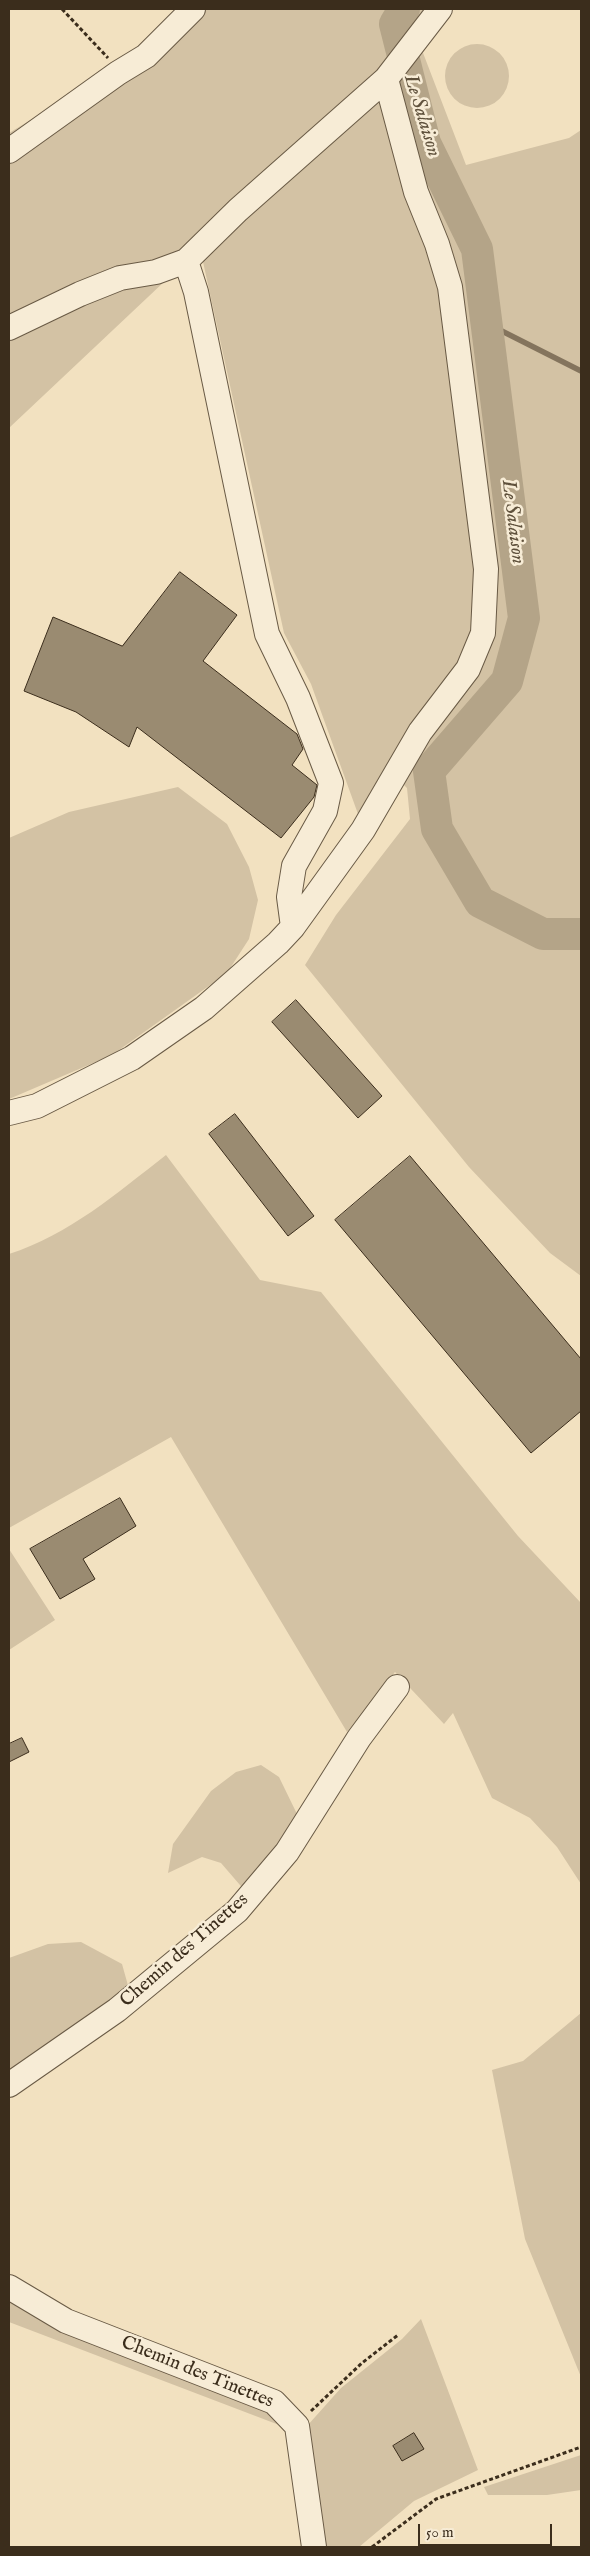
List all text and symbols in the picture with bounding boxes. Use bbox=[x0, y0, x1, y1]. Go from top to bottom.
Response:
water label: Le Salaison bbox=[397, 72, 445, 160]
water label: Le Salaison bbox=[495, 478, 529, 566]
street label: Chemin des Tinettes bbox=[116, 1889, 254, 2013]
street label: Chemin des Tinettes bbox=[118, 2332, 276, 2414]
scale bar bbox=[420, 2514, 554, 2546]
text: 50 m bbox=[426, 2523, 454, 2542]

